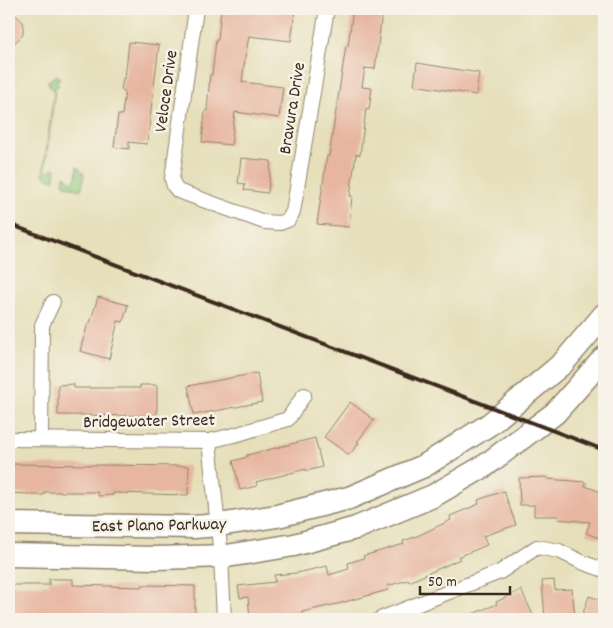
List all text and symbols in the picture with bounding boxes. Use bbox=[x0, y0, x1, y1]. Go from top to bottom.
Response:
street label: Veloce Drive bbox=[149, 49, 186, 134]
street label: Bravura Drive bbox=[274, 61, 313, 156]
street label: Bridgewater Street bbox=[83, 409, 216, 436]
street label: East Plano Parkway bbox=[92, 513, 227, 540]
scale bar bbox=[420, 563, 510, 595]
text: 50 m bbox=[428, 572, 457, 594]

